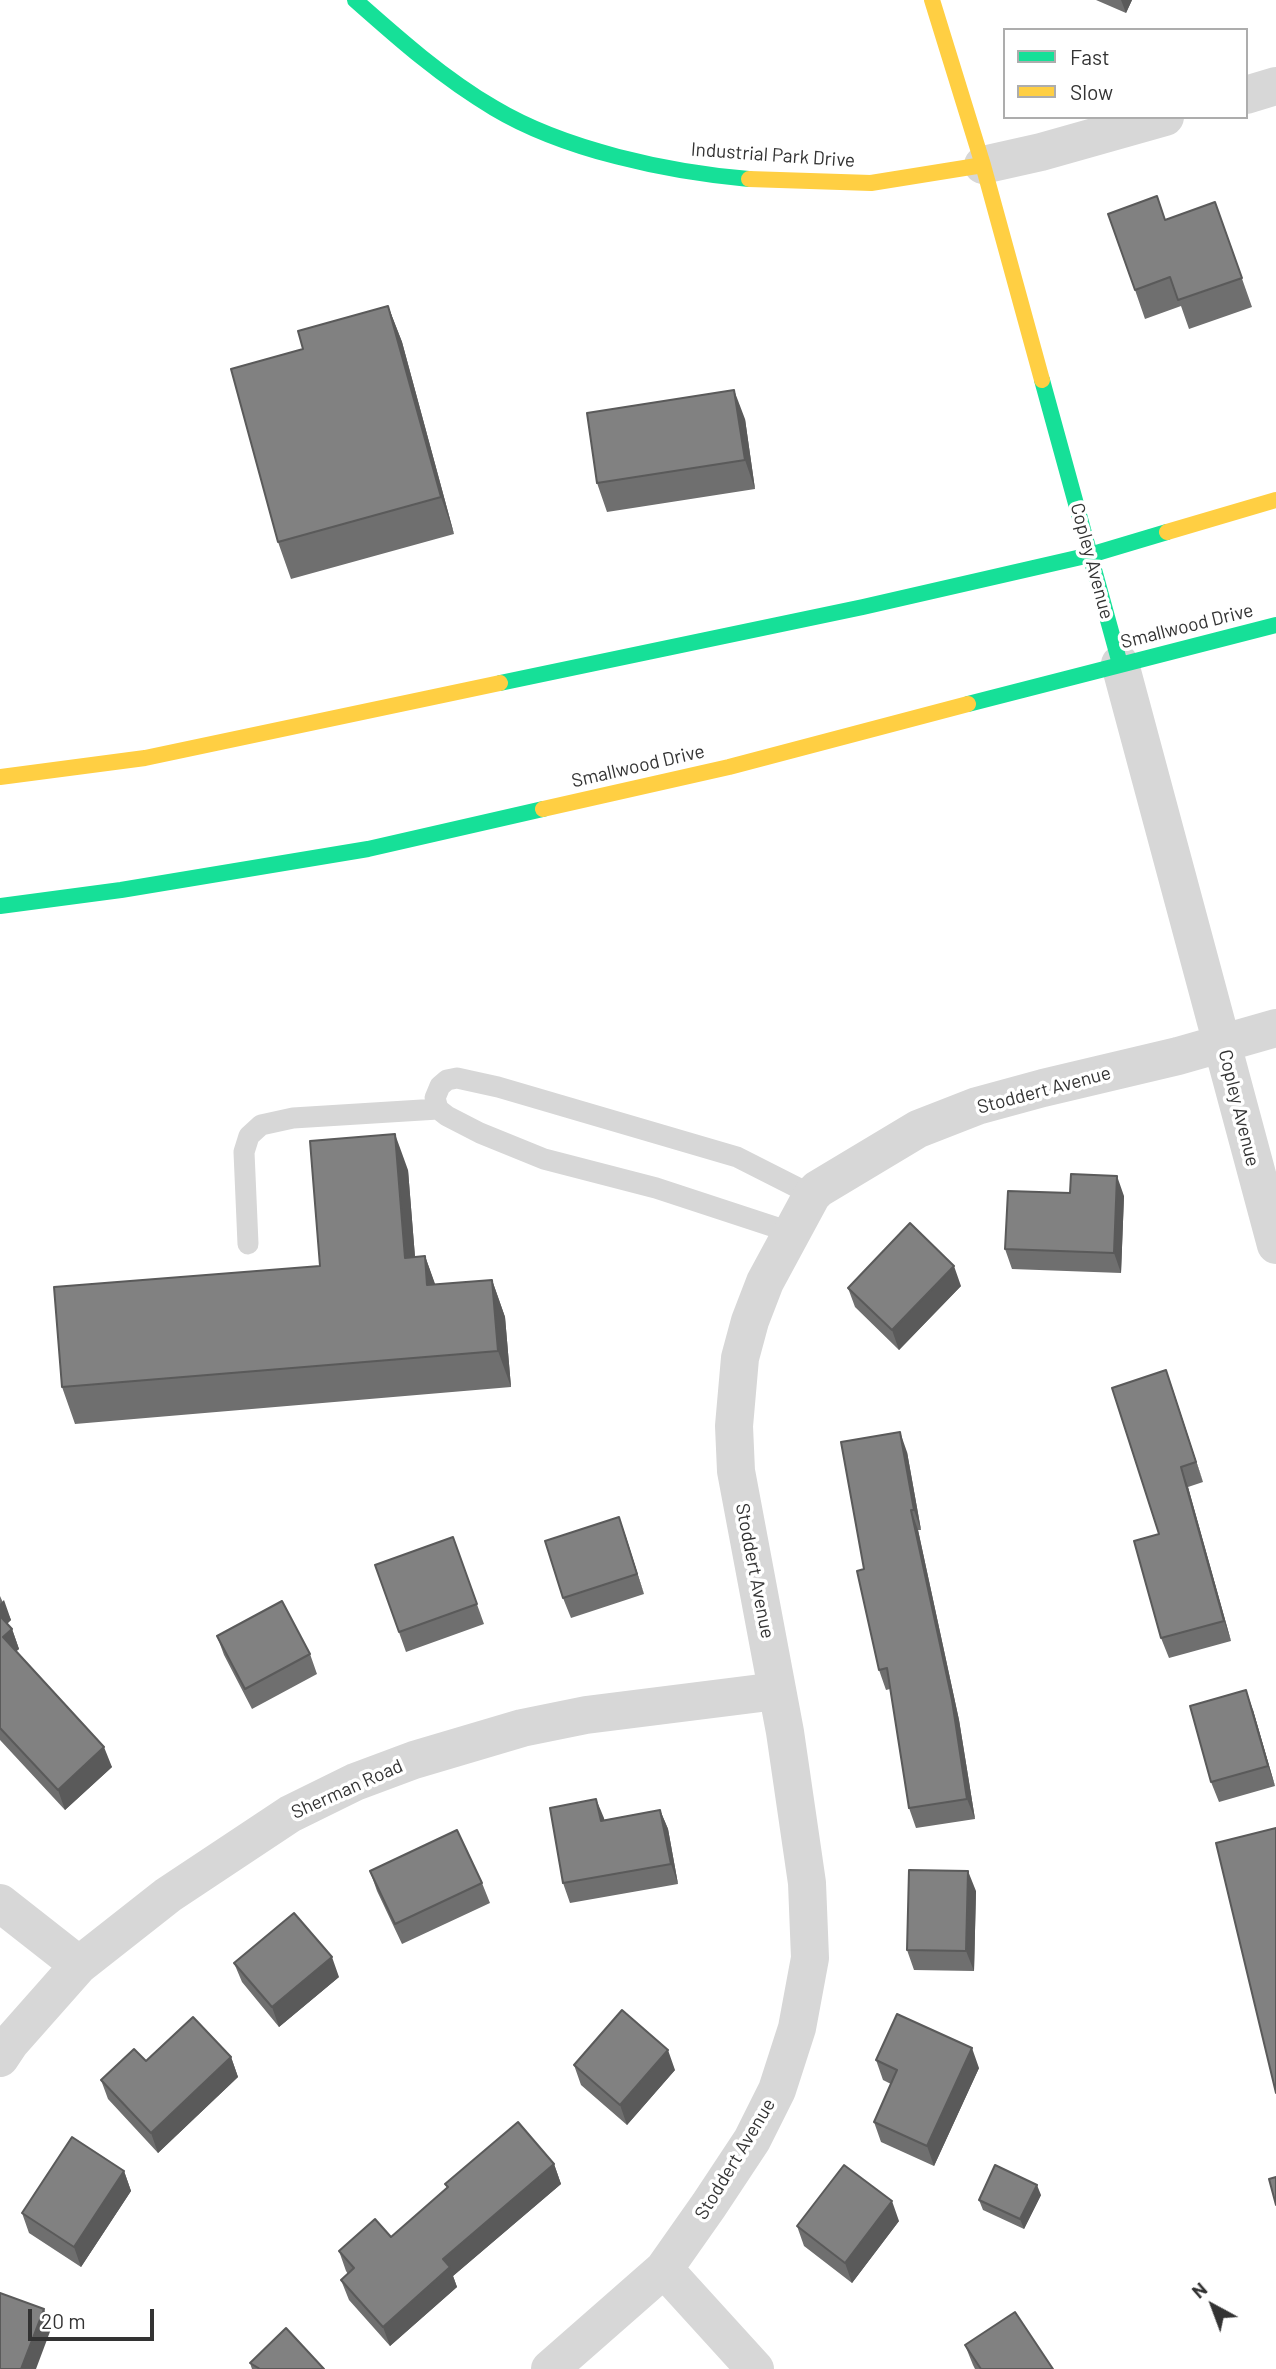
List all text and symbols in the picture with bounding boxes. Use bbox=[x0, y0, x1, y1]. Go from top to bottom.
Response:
legend bbox=[1003, 28, 1248, 119]
text: Fast bbox=[1070, 44, 1110, 69]
text: Slow bbox=[1070, 79, 1113, 104]
street label: Industrial Park Drive bbox=[690, 138, 856, 172]
street label: Copley Avenue bbox=[1066, 500, 1118, 622]
street label: Smallwood Drive bbox=[1118, 599, 1256, 653]
street label: Smallwood Drive bbox=[569, 740, 707, 792]
street label: Copley Avenue bbox=[1213, 1047, 1265, 1169]
street label: Stoddert Avenue bbox=[975, 1061, 1113, 1119]
street label: Stoddert Avenue bbox=[731, 1501, 779, 1641]
street label: Sherman Road bbox=[288, 1754, 406, 1824]
street label: Stoddert Avenue bbox=[690, 2094, 780, 2224]
north arrow bbox=[1178, 2271, 1248, 2341]
text: N bbox=[1187, 2277, 1211, 2303]
scale bar bbox=[32, 2296, 158, 2340]
text: 20 m bbox=[41, 2308, 86, 2333]

